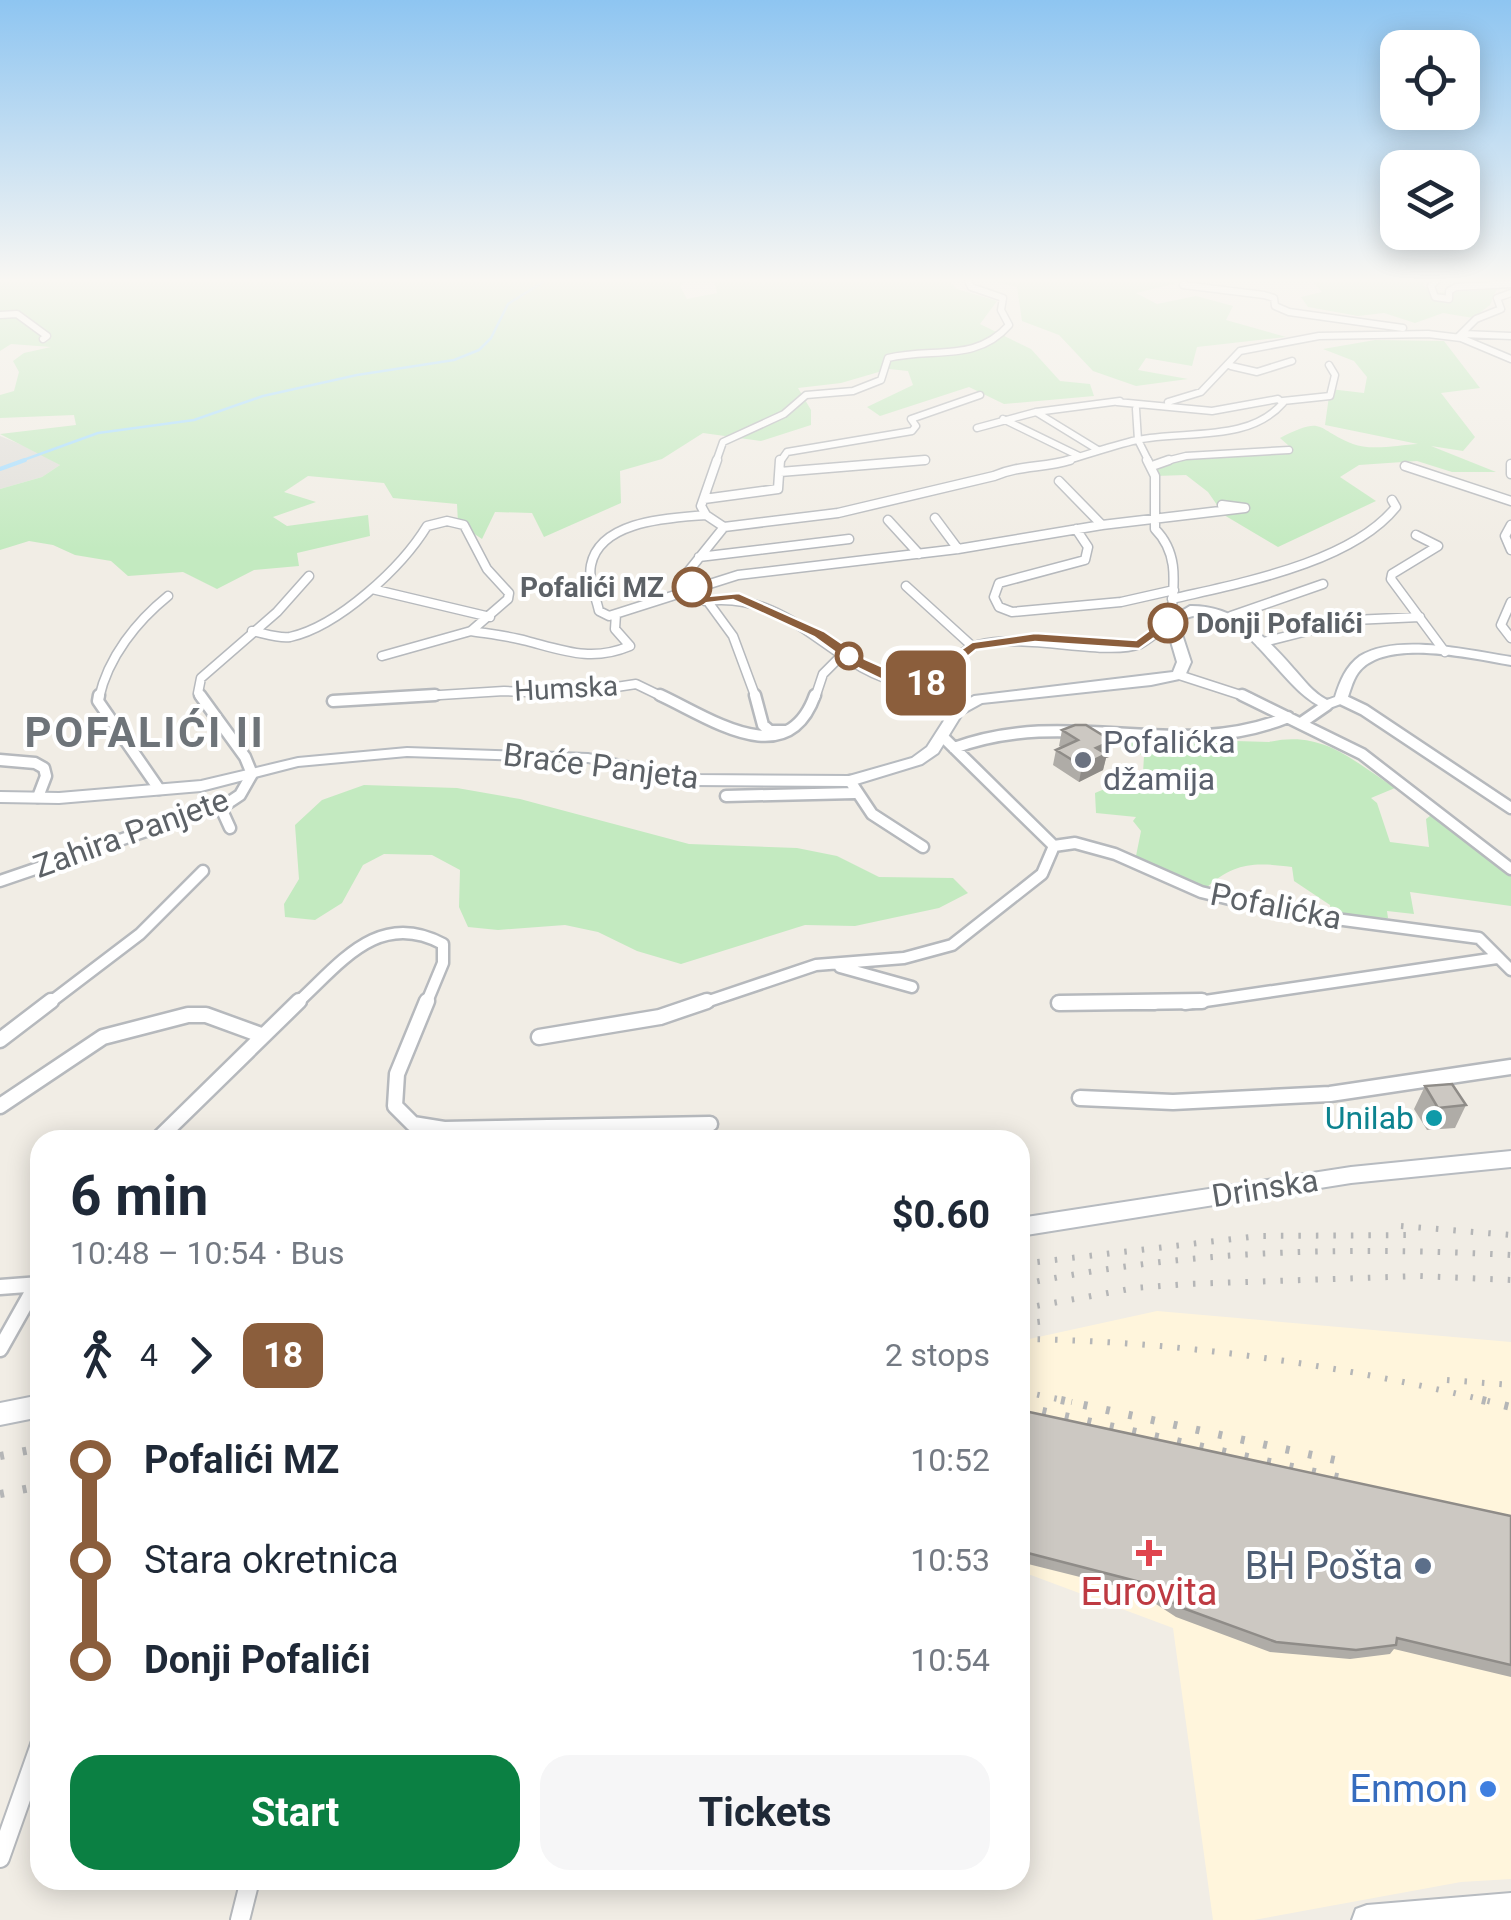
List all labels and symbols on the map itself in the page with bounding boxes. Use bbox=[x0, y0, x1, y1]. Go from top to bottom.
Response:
marker: Pofalići MZ bbox=[673, 568, 711, 606]
place label: Pofalići MZ bbox=[520, 571, 664, 604]
marker: Donji Pofalići bbox=[1149, 604, 1187, 642]
place label: Donji Pofalići bbox=[1196, 607, 1363, 640]
unlabelled marker bbox=[836, 643, 862, 669]
line badge: 18 bbox=[881, 650, 971, 716]
street label: Humska bbox=[513, 669, 619, 708]
district label: POFALIĆI II bbox=[25, 708, 265, 757]
place label: Pofalićka džamija bbox=[1103, 723, 1236, 798]
street label: Braće Panjeta bbox=[501, 735, 701, 797]
marker: Pofalićka džamija bbox=[1072, 749, 1094, 771]
street label: Zahira Panjete bbox=[28, 780, 234, 886]
street label: Pofalićka bbox=[1207, 875, 1345, 937]
place label: Unilab bbox=[1325, 1099, 1414, 1137]
marker: Unilab bbox=[1423, 1107, 1445, 1129]
street label: Drinska bbox=[1209, 1161, 1321, 1215]
marker: Eurovita bbox=[1138, 1542, 1160, 1564]
place label: BH Pošta bbox=[1245, 1544, 1403, 1588]
marker: BH Pošta bbox=[1412, 1555, 1434, 1577]
place label: Eurovita bbox=[1081, 1570, 1217, 1614]
place label: Enmon bbox=[1349, 1767, 1468, 1811]
marker: Enmon bbox=[1477, 1778, 1499, 1800]

